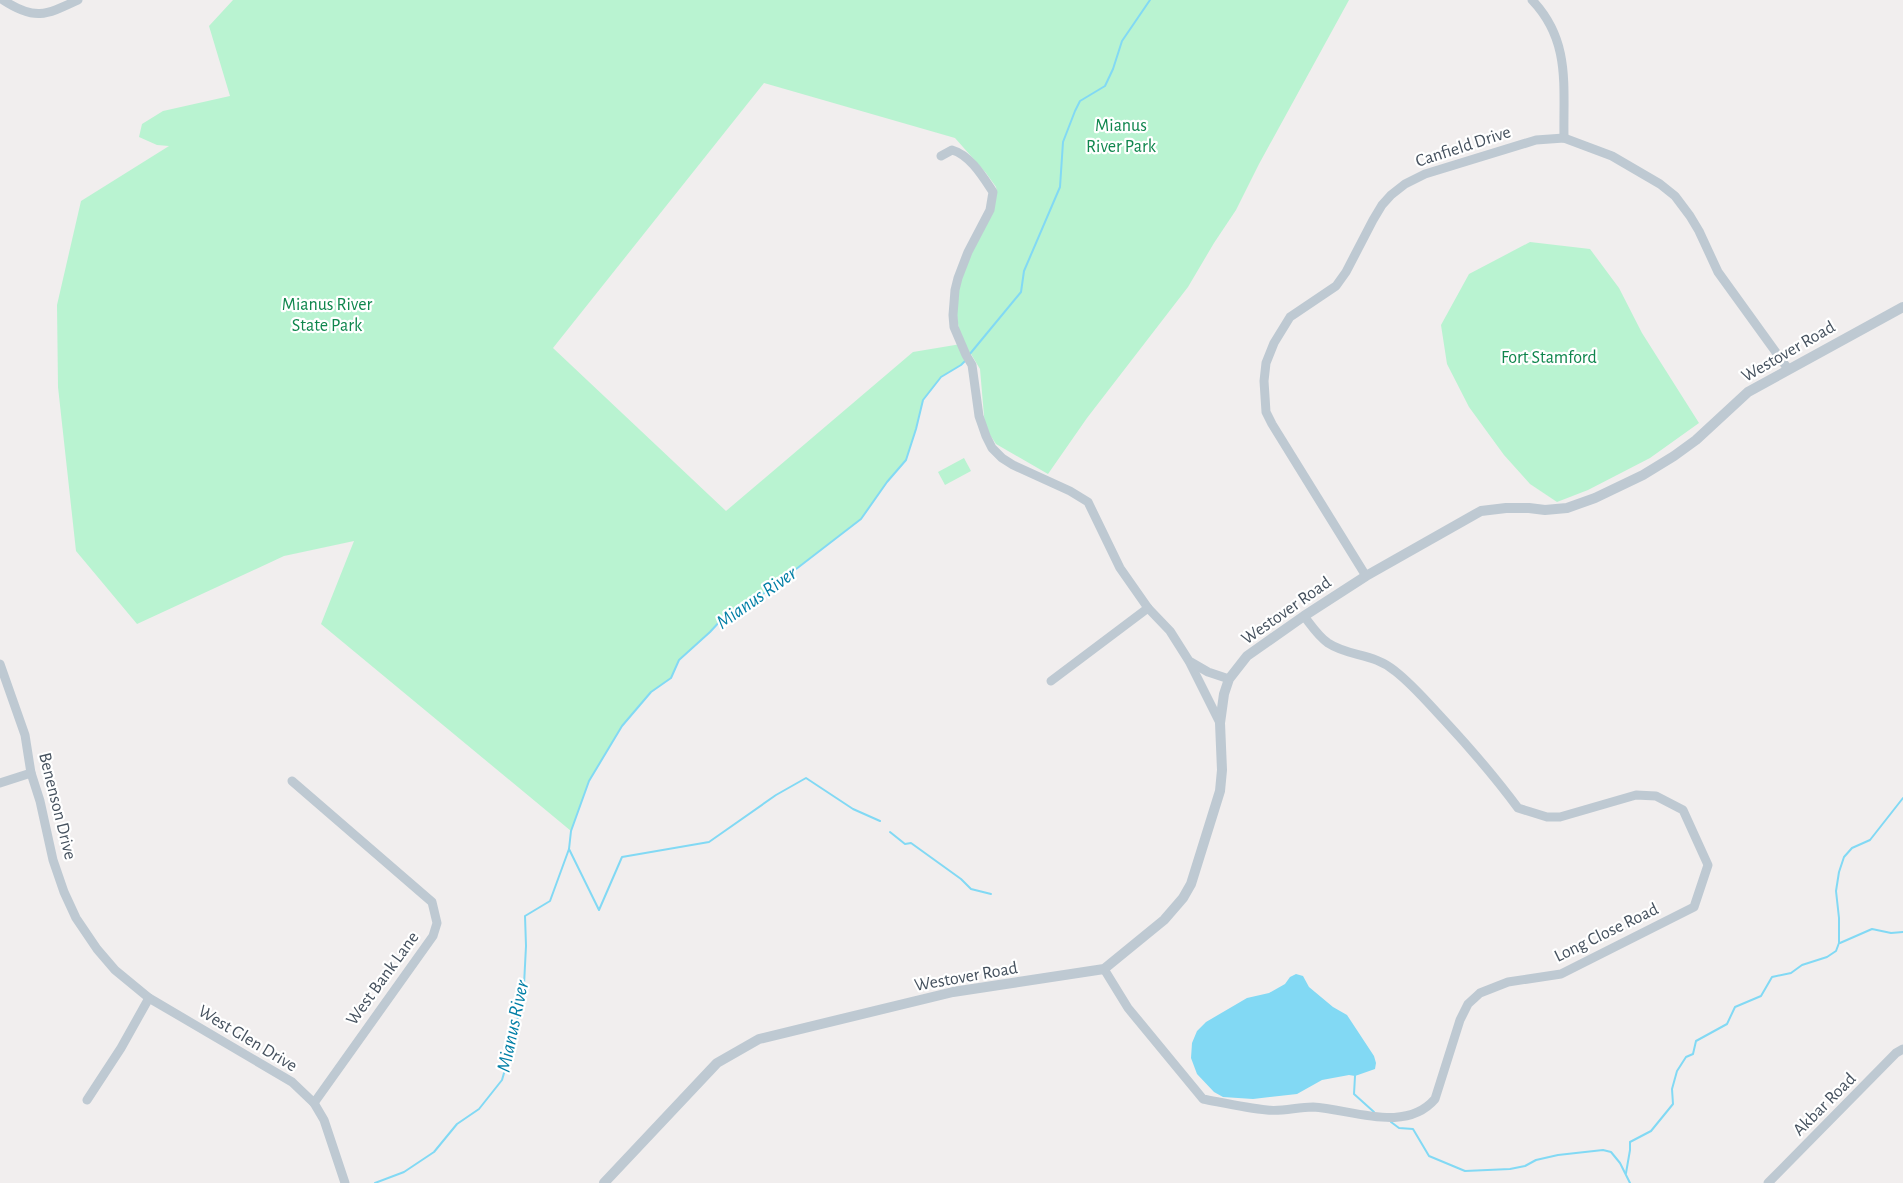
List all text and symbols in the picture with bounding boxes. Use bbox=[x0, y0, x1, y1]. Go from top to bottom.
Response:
park label: Mianus River Park bbox=[1086, 117, 1157, 156]
street label: Canfield Drive bbox=[1413, 123, 1513, 171]
park label: Mianus River State Park bbox=[282, 296, 372, 335]
street label: Westover Road bbox=[1739, 318, 1838, 386]
park label: Fort Stamford bbox=[1501, 349, 1597, 367]
water label: Mianus River bbox=[713, 563, 801, 633]
street label: Westover Road bbox=[1239, 573, 1335, 648]
street label: Benenson Drive bbox=[35, 751, 79, 862]
street label: Long Close Road bbox=[1552, 900, 1661, 966]
street label: West Bank Lane bbox=[343, 929, 423, 1029]
street label: Westover Road bbox=[913, 959, 1019, 995]
water label: Mianus River bbox=[494, 978, 533, 1074]
street label: West Glen Drive bbox=[195, 1002, 300, 1075]
street label: Akbar Road bbox=[1790, 1070, 1860, 1140]

